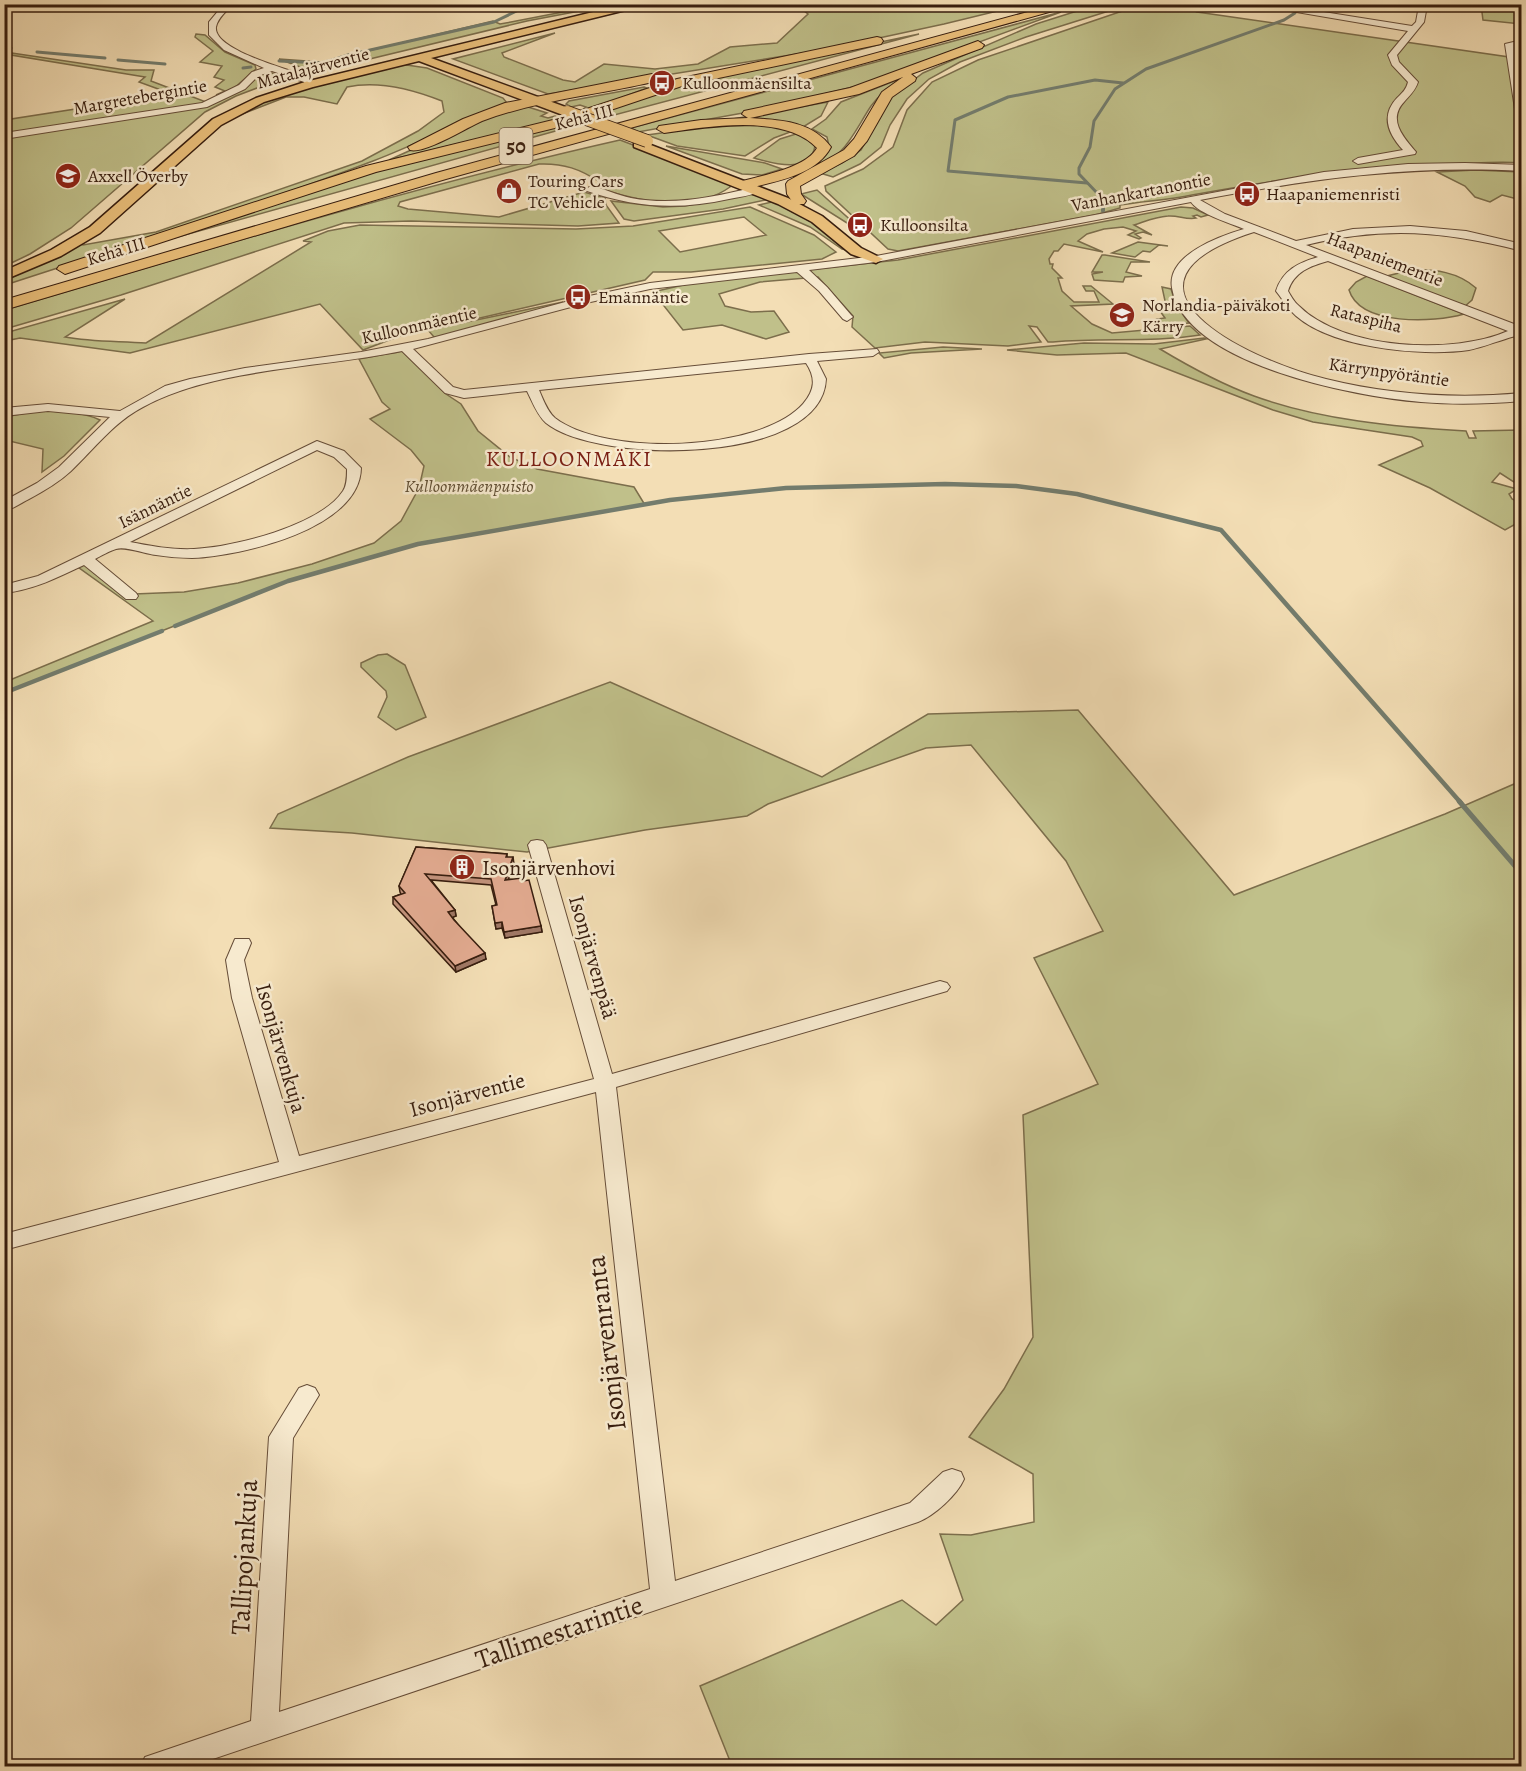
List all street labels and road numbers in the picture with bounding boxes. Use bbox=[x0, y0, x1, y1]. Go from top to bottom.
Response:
street label: Matalajärventie bbox=[254, 41, 372, 95]
street label: Margretebergintie bbox=[71, 73, 209, 121]
street label: Kehä III bbox=[552, 98, 616, 136]
road number: 50 bbox=[500, 128, 532, 164]
street label: Vanhankartanontie bbox=[1068, 167, 1213, 217]
street label: Haapaniementie bbox=[1323, 226, 1447, 292]
street label: Kehä III bbox=[84, 231, 148, 271]
street label: Rataspiha bbox=[1328, 298, 1405, 339]
street label: Kulloonmäentie bbox=[359, 300, 479, 350]
street label: Kärrynpyöräntie bbox=[1327, 352, 1451, 392]
street label: Isännäntie bbox=[114, 478, 196, 534]
street label: Isonjärvenpää bbox=[561, 892, 625, 1023]
street label: Isonjärvenkuja bbox=[248, 980, 314, 1117]
street label: Isonjärventie bbox=[406, 1065, 528, 1125]
street label: Isonjärvenranta bbox=[577, 1253, 635, 1432]
street label: Tallipojankuja bbox=[222, 1478, 266, 1636]
street label: Tallimestarintie bbox=[470, 1586, 648, 1678]

